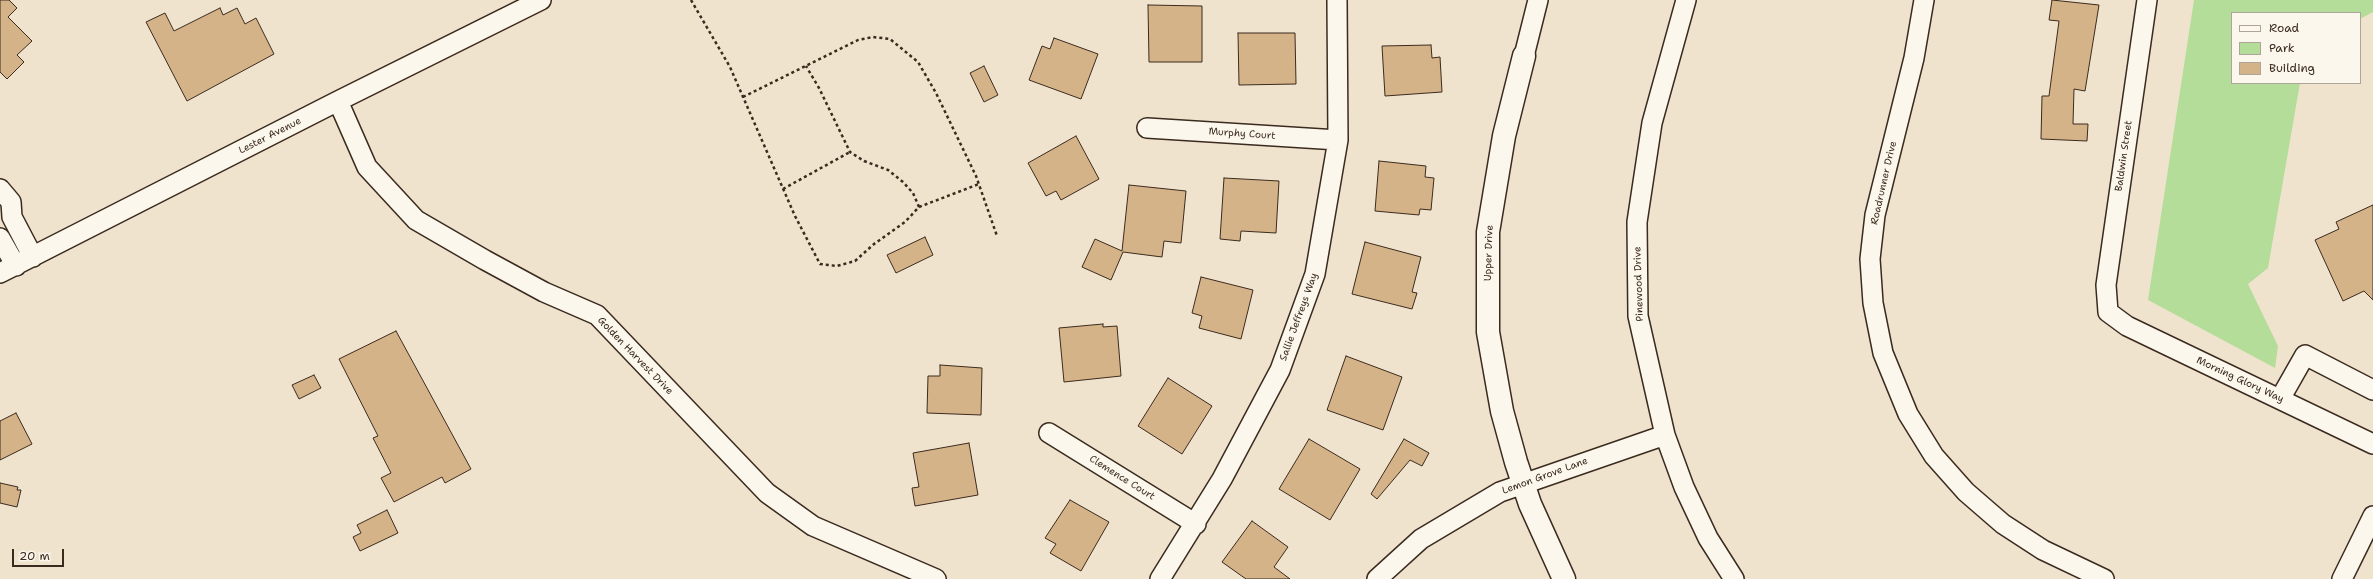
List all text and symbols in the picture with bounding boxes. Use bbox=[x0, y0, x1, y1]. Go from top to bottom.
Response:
legend bbox=[2231, 12, 2361, 84]
text: Road bbox=[2269, 20, 2299, 36]
text: Park bbox=[2269, 40, 2295, 56]
text: Building bbox=[2269, 60, 2315, 76]
street label: Lester Avenue bbox=[237, 115, 303, 157]
street label: Baldwin Street bbox=[2113, 120, 2135, 192]
street label: Murphy Court bbox=[1208, 126, 1276, 142]
street label: Roadrunner Drive bbox=[1869, 140, 1899, 226]
street label: Upper Drive bbox=[1482, 225, 1496, 281]
street label: Pinewood Drive bbox=[1632, 246, 1646, 322]
street label: Sallie Jeffreys Way bbox=[1278, 271, 1320, 363]
street label: Golden Harvest Drive bbox=[595, 315, 675, 397]
street label: Morning Glory Way bbox=[2194, 354, 2286, 406]
street label: Clemence Court bbox=[1087, 453, 1157, 503]
street label: Lemon Grove Lane bbox=[1501, 455, 1589, 497]
scale bar bbox=[14, 541, 66, 567]
text: 20 m bbox=[19, 548, 50, 564]

